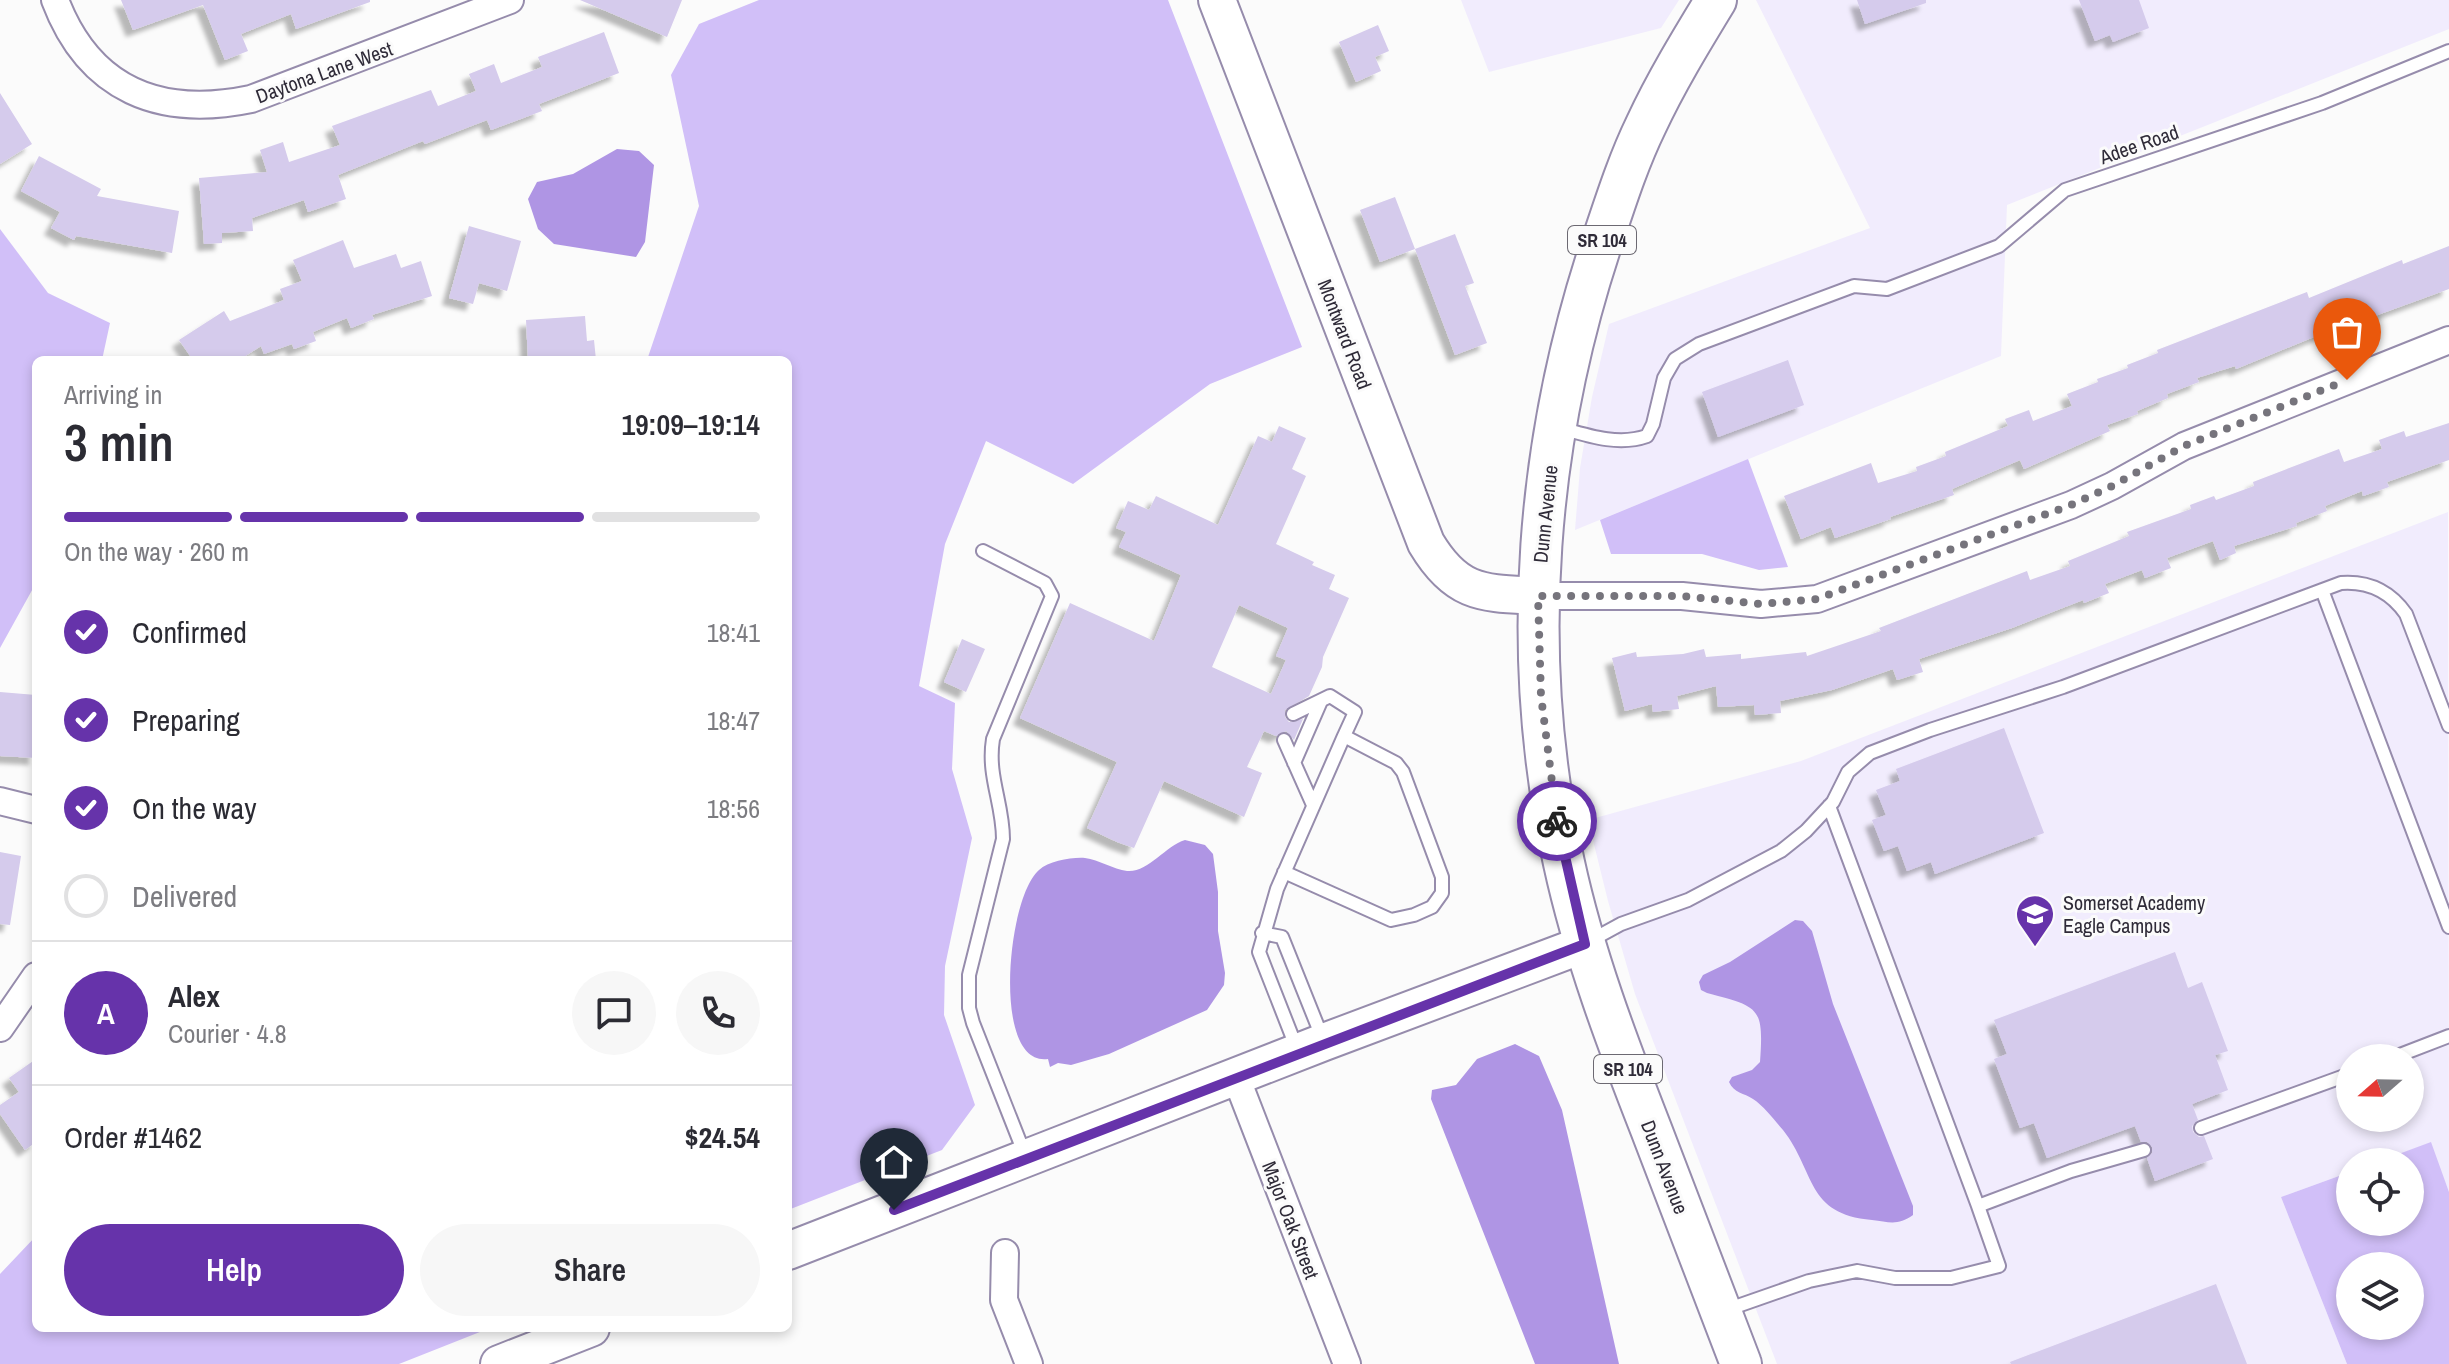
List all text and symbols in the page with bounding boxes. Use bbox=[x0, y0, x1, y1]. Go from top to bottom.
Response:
street label: Daytona Lane West bbox=[252, 35, 397, 109]
street label: Adee Road bbox=[2095, 118, 2182, 170]
road number: SR 104 bbox=[1568, 226, 1636, 254]
street label: Montward Road bbox=[1312, 275, 1378, 393]
pin bbox=[2313, 298, 2381, 380]
icon: bag bbox=[2325, 310, 2369, 354]
text: Arriving in bbox=[64, 377, 162, 412]
text: 19:09–19:14 bbox=[621, 404, 760, 444]
text: 3 min bbox=[64, 407, 174, 477]
street label: Dunn Avenue bbox=[1526, 464, 1564, 564]
text: On the way · 260 m bbox=[64, 534, 249, 569]
icon: check bbox=[64, 610, 108, 654]
text: Confirmed bbox=[132, 612, 247, 652]
text: 18:41 bbox=[707, 615, 760, 650]
icon: check bbox=[64, 698, 108, 742]
text: Preparing bbox=[132, 700, 240, 740]
text: 18:47 bbox=[707, 703, 760, 738]
courier bbox=[1517, 781, 1597, 861]
icon: check bbox=[64, 786, 108, 830]
text: On the way bbox=[132, 788, 256, 828]
text: 18:56 bbox=[707, 791, 760, 826]
icon: bike bbox=[1535, 799, 1579, 843]
text: Delivered bbox=[132, 876, 237, 916]
place label: Somerset Academy Eagle Campus bbox=[2063, 889, 2206, 939]
school or university icon: Somerset Academy Eagle Campus bbox=[2014, 893, 2056, 948]
button: chat bbox=[572, 971, 656, 1055]
button: phone bbox=[676, 971, 760, 1055]
text: Alex bbox=[168, 976, 220, 1016]
text: A bbox=[97, 993, 115, 1033]
text: Courier · 4.8 bbox=[168, 1016, 287, 1051]
north arrow bbox=[2336, 1044, 2424, 1132]
map controls bbox=[2336, 1044, 2424, 1340]
road number: SR 104 bbox=[1594, 1055, 1662, 1083]
street label: Dunn Avenue bbox=[1635, 1116, 1695, 1218]
text: Order #1462 bbox=[64, 1117, 202, 1157]
text: $24.54 bbox=[685, 1117, 760, 1157]
pin bbox=[860, 1128, 928, 1210]
icon: home bbox=[872, 1140, 916, 1184]
button: locate bbox=[2336, 1148, 2424, 1236]
street label: Major Oak Street bbox=[1256, 1157, 1326, 1283]
button: Help bbox=[64, 1224, 404, 1316]
button: Share bbox=[420, 1224, 760, 1316]
button: layers bbox=[2336, 1252, 2424, 1340]

